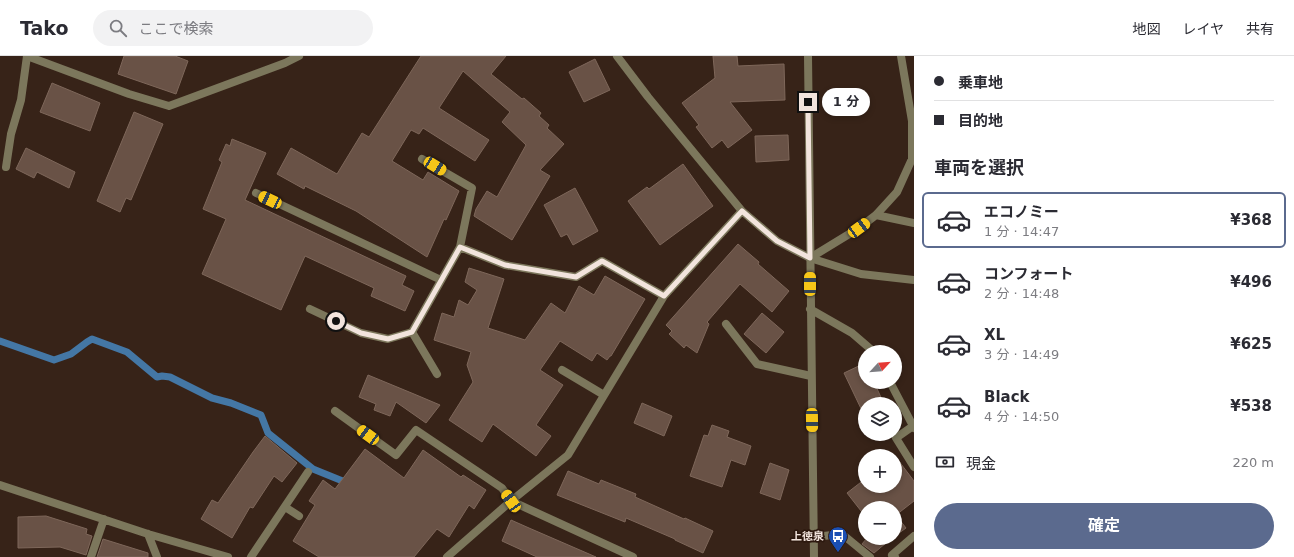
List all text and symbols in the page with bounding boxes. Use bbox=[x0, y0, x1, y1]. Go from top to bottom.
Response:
search box bbox=[93, 10, 373, 46]
text: Tako bbox=[20, 17, 69, 39]
icon: search bbox=[107, 17, 129, 39]
text: ここで検索 bbox=[139, 20, 214, 38]
text: 地図 bbox=[1132, 21, 1160, 37]
text: レイヤ bbox=[1182, 21, 1224, 37]
text: 共有 bbox=[1246, 21, 1274, 37]
text: 乗車地 bbox=[958, 74, 1003, 92]
callout: 1 分 bbox=[822, 88, 870, 116]
route end bbox=[799, 93, 817, 111]
text: 1 分 bbox=[833, 94, 859, 109]
text: 目的地 bbox=[958, 112, 1003, 130]
car bbox=[422, 155, 448, 177]
text: 車両を選択 bbox=[934, 157, 1024, 178]
car bbox=[257, 189, 283, 211]
icon: car bbox=[936, 202, 972, 238]
text: エコノミー bbox=[984, 203, 1059, 221]
text: ¥368 bbox=[1230, 211, 1272, 229]
car bbox=[846, 216, 872, 240]
text: 1 分 · 14:47 bbox=[984, 224, 1059, 239]
icon: car bbox=[936, 264, 972, 300]
text: コンフォート bbox=[984, 265, 1074, 283]
car bbox=[804, 272, 816, 296]
text: ¥496 bbox=[1230, 273, 1272, 291]
text: 2 分 · 14:48 bbox=[984, 286, 1059, 301]
route start bbox=[327, 312, 345, 330]
icon: car bbox=[936, 326, 972, 362]
text: XL bbox=[984, 326, 1005, 344]
text: ¥625 bbox=[1230, 335, 1272, 353]
north arrow bbox=[858, 345, 902, 389]
map controls bbox=[858, 345, 902, 545]
text: 3 分 · 14:49 bbox=[984, 347, 1059, 362]
icon: car bbox=[936, 388, 972, 424]
text: Black bbox=[984, 388, 1030, 406]
button: layers bbox=[858, 397, 902, 441]
text: ¥538 bbox=[1230, 397, 1272, 415]
car bbox=[806, 408, 818, 432]
text: 4 分 · 14:50 bbox=[984, 409, 1059, 424]
car bbox=[355, 423, 381, 447]
button: + bbox=[858, 449, 902, 493]
icon: cash bbox=[934, 451, 956, 473]
text: 現金 bbox=[966, 455, 996, 473]
text: 220 m bbox=[1232, 455, 1274, 470]
car bbox=[499, 488, 523, 514]
button: − bbox=[858, 501, 902, 545]
button: 確定 bbox=[934, 503, 1274, 549]
bus stop icon: 上徳泉 bbox=[827, 525, 849, 553]
place label: 上徳泉 bbox=[791, 530, 824, 543]

